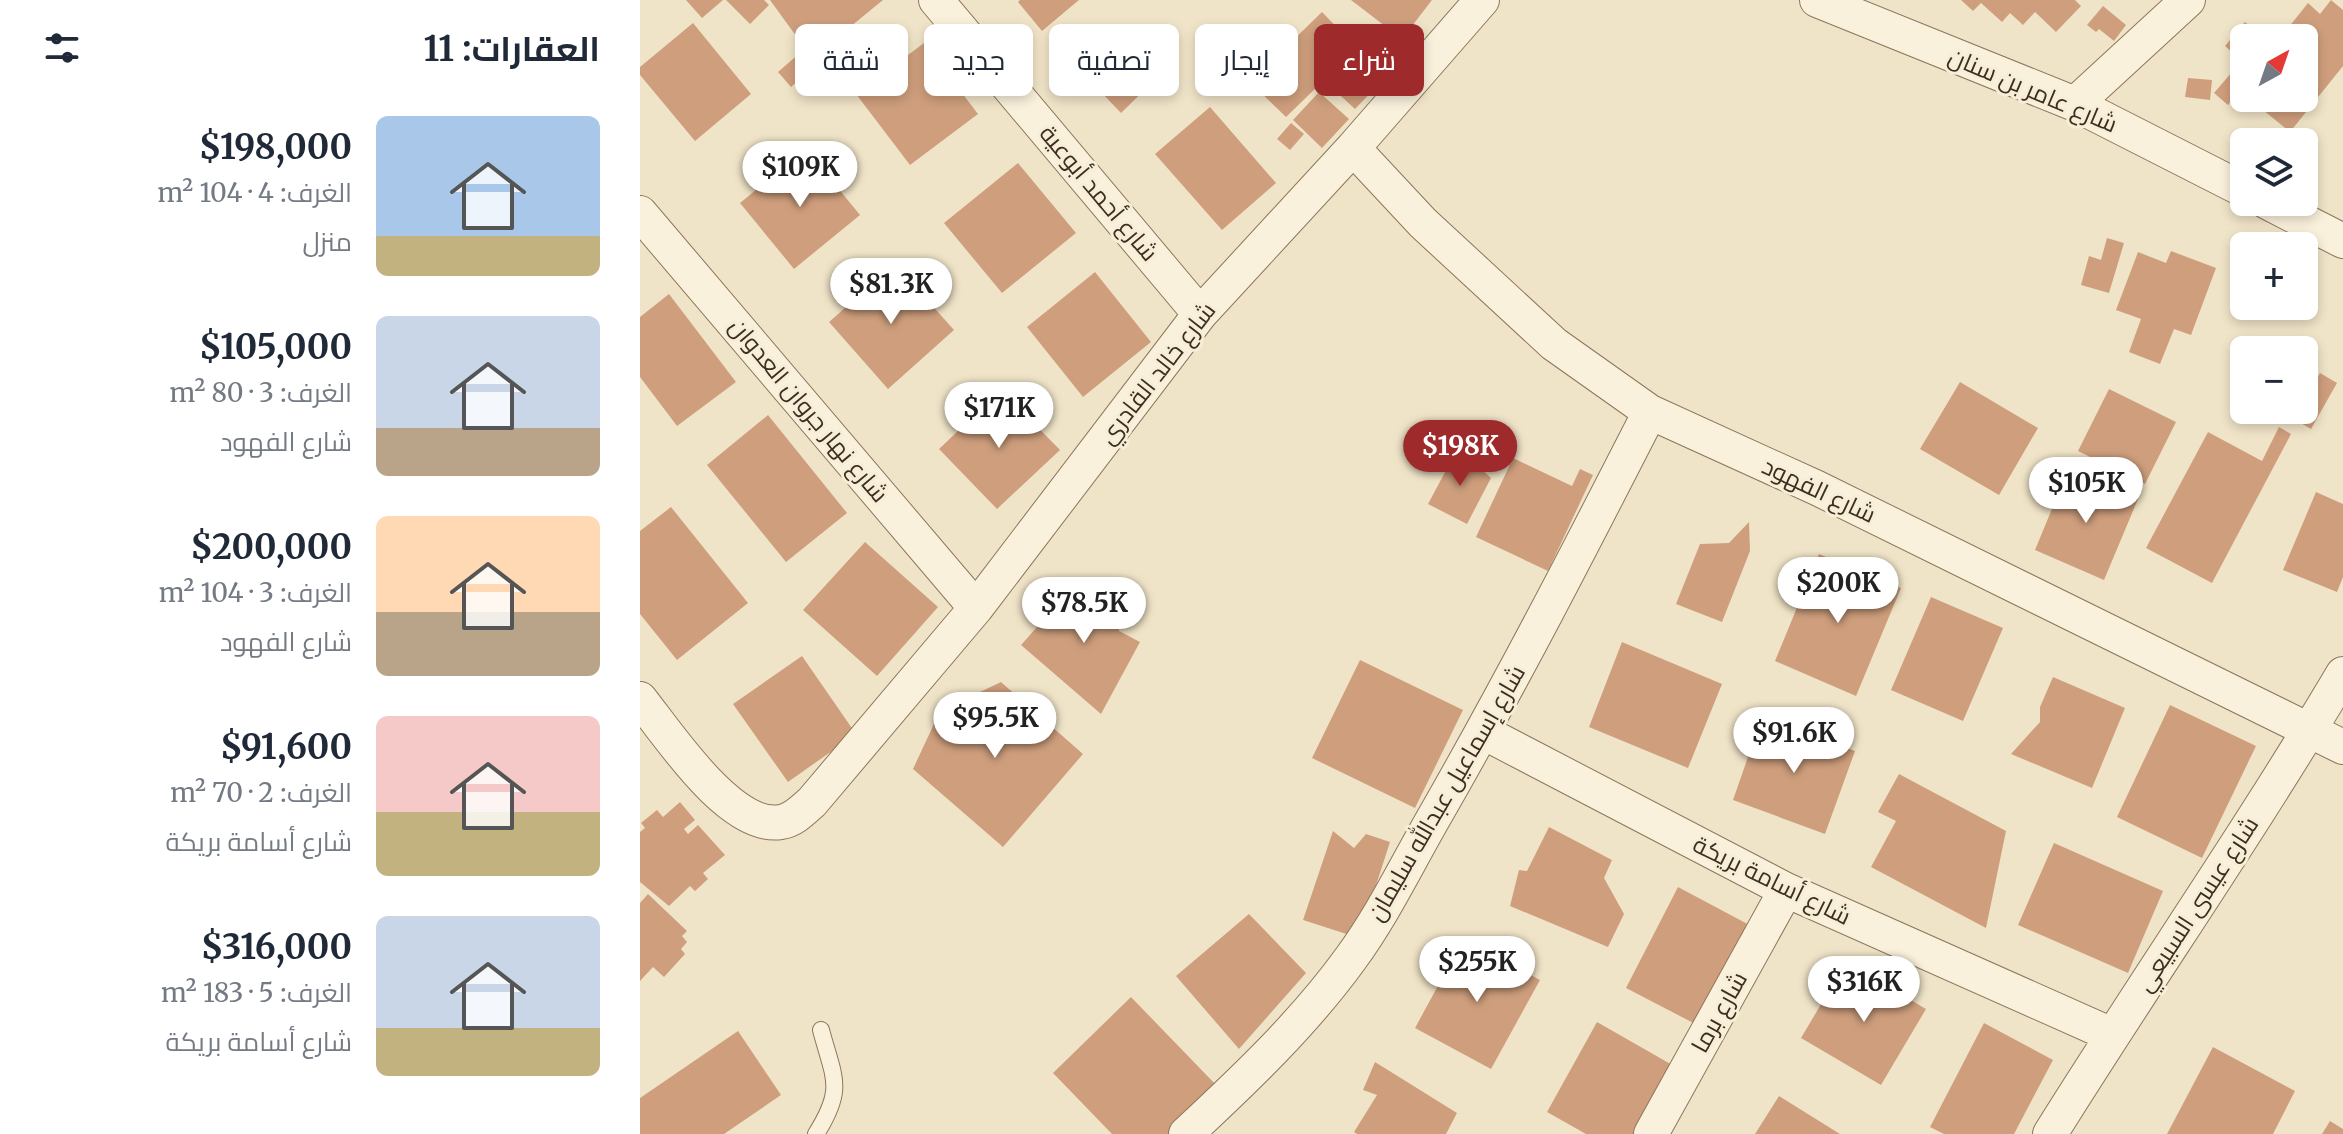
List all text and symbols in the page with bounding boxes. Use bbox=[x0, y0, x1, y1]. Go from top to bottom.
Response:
chip: شقة bbox=[795, 24, 908, 96]
chip: جديد bbox=[924, 24, 1033, 96]
chip: تصفية bbox=[1049, 24, 1179, 96]
chip: إيجار bbox=[1195, 24, 1298, 96]
chip: شراء bbox=[1314, 24, 1424, 96]
north arrow bbox=[2230, 24, 2318, 112]
map controls bbox=[2230, 24, 2318, 424]
icon: filters bbox=[40, 26, 84, 70]
text: العقارات: 11 bbox=[423, 28, 600, 70]
street label: شارع عامر بن سنان bbox=[1943, 40, 2122, 140]
street label: شارع أحمد أبوعية bbox=[1032, 118, 1165, 268]
text: $198,000 bbox=[199, 126, 352, 168]
button: layers bbox=[2230, 128, 2318, 216]
pin: $109K bbox=[744, 141, 856, 209]
icon: home bbox=[440, 148, 536, 244]
text: $109K bbox=[760, 150, 840, 183]
text: الغرف: 4 · 104 m² bbox=[158, 176, 352, 209]
text: منزل bbox=[303, 225, 352, 258]
button: + bbox=[2230, 232, 2318, 320]
pin: $81.3K bbox=[826, 258, 956, 326]
text: $81.3K bbox=[848, 267, 934, 300]
street label: شارع خالد القادري bbox=[1092, 295, 1225, 452]
street label: شارع نهار جروان العدوان bbox=[722, 311, 895, 509]
text: $105,000 bbox=[199, 326, 352, 368]
button: − bbox=[2230, 336, 2318, 424]
icon: home bbox=[440, 348, 536, 444]
text: الغرف: 3 · 80 m² bbox=[170, 376, 352, 409]
pin: $171K bbox=[943, 382, 1055, 450]
text: $171K bbox=[962, 391, 1036, 424]
pin: $198K bbox=[1404, 420, 1516, 488]
text: شارع الفهود bbox=[220, 425, 352, 458]
text: $198K bbox=[1421, 429, 1499, 462]
street label: شارع الفهود bbox=[1757, 450, 1881, 531]
pin: $105K bbox=[2030, 457, 2142, 525]
text: $105K bbox=[2047, 466, 2125, 499]
text: $200,000 bbox=[190, 526, 352, 568]
icon: home bbox=[440, 548, 536, 644]
pin: $200K bbox=[1782, 557, 1894, 625]
text: $200K bbox=[1796, 566, 1880, 599]
text: الغرف: 3 · 104 m² bbox=[159, 576, 352, 609]
pin: $78.5K bbox=[1019, 577, 1149, 645]
text: $78.5K bbox=[1040, 586, 1128, 619]
text: شارع الفهود bbox=[220, 625, 352, 658]
street label: شارع إسماعيل عبدالله سليمان bbox=[1360, 659, 1533, 927]
pin: $95.5K bbox=[930, 692, 1060, 760]
text: $95.5K bbox=[951, 701, 1039, 734]
pin: $91.6K bbox=[1729, 707, 1859, 775]
text: $91.6K bbox=[1751, 716, 1837, 749]
text: $91,600 bbox=[220, 726, 352, 768]
icon: home bbox=[440, 748, 536, 844]
text: الغرف: 2 · 70 m² bbox=[170, 776, 352, 809]
street label: شارع عيسى السبيعي bbox=[2129, 810, 2269, 1000]
text: شارع أسامة بريكة bbox=[166, 825, 352, 858]
street label: شارع أسامة بريكة bbox=[1687, 828, 1856, 933]
text: $316,000 bbox=[201, 926, 352, 968]
pin: $255K bbox=[1421, 936, 1533, 1004]
text: $255K bbox=[1437, 945, 1517, 978]
icon: home bbox=[440, 948, 536, 1044]
pin: $316K bbox=[1808, 956, 1920, 1024]
text: $316K bbox=[1826, 965, 1902, 998]
street label: شارع برما bbox=[1684, 966, 1755, 1059]
text: الغرف: 5 · 183 m² bbox=[161, 976, 352, 1009]
text: شارع أسامة بريكة bbox=[166, 1025, 352, 1058]

